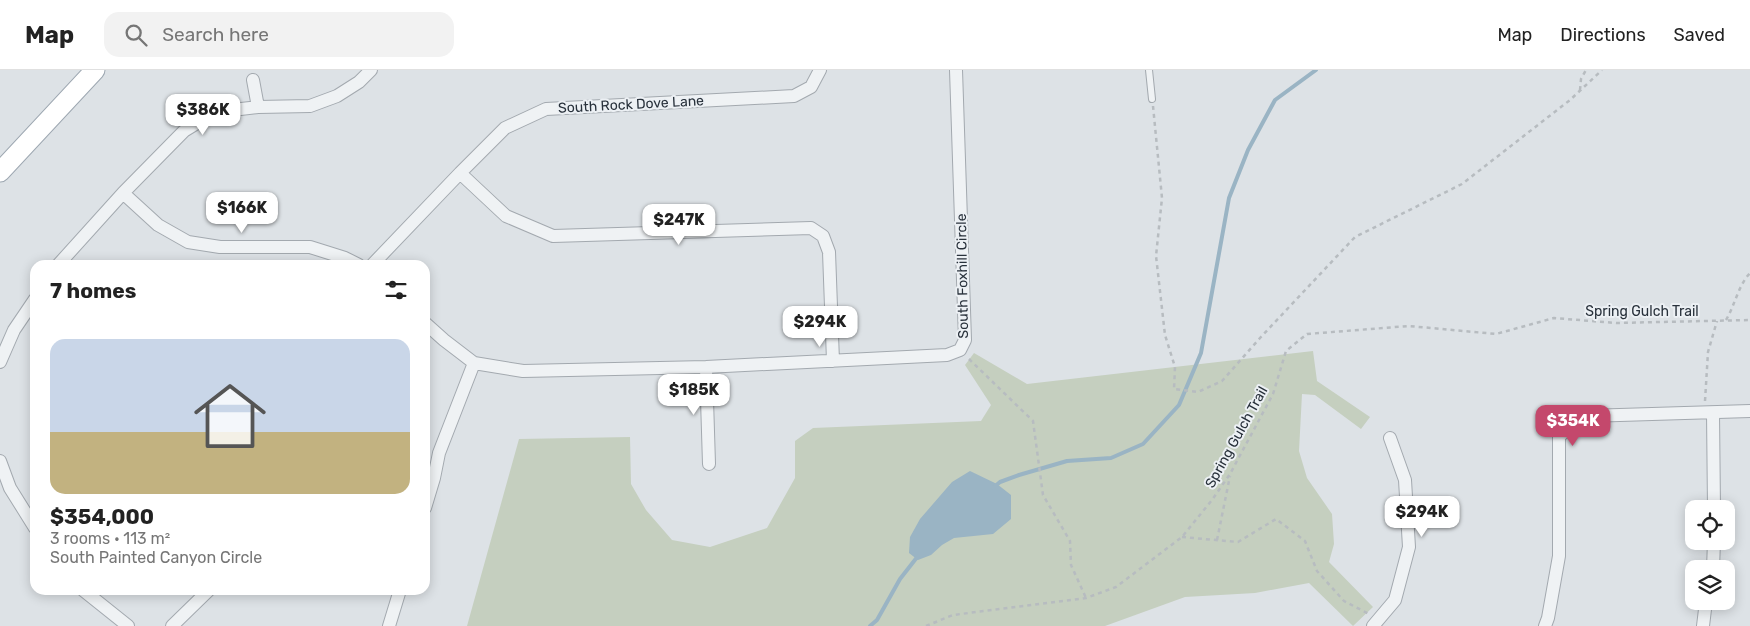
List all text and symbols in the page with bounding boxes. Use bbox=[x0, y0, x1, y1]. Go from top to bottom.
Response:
search box bbox=[104, 12, 454, 57]
text: Map bbox=[25, 21, 74, 49]
icon: search bbox=[122, 21, 150, 49]
text: Search here bbox=[162, 23, 269, 46]
text: Map bbox=[1497, 24, 1532, 46]
text: Directions bbox=[1560, 24, 1646, 46]
text: Saved bbox=[1674, 24, 1725, 46]
street label: South Rock Dove Lane bbox=[558, 92, 705, 117]
pin: $386K bbox=[168, 93, 238, 136]
text: $386K bbox=[176, 100, 230, 119]
pin: $166K bbox=[207, 191, 277, 234]
text: $166K bbox=[217, 198, 267, 217]
pin: $247K bbox=[644, 204, 714, 246]
text: $247K bbox=[653, 210, 705, 229]
street label: South Foxhill Circle bbox=[953, 213, 972, 339]
icon: filters bbox=[382, 276, 410, 304]
text: 7 homes bbox=[50, 278, 136, 303]
street label: Spring Gulch Trail bbox=[1585, 303, 1699, 320]
pin: $294K bbox=[785, 306, 855, 348]
text: $294K bbox=[794, 312, 846, 331]
icon: home bbox=[185, 371, 275, 461]
pin: $185K bbox=[659, 374, 729, 416]
text: $185K bbox=[669, 380, 719, 399]
street label: Spring Gulch Trail bbox=[1202, 384, 1271, 491]
pin: $354K bbox=[1538, 404, 1608, 447]
text: $354K bbox=[1546, 411, 1600, 430]
pin: $294K bbox=[1387, 496, 1457, 538]
map controls bbox=[1685, 500, 1735, 610]
button: locate bbox=[1685, 500, 1735, 550]
text: $294K bbox=[1396, 502, 1448, 521]
text: $354,000 bbox=[50, 504, 154, 529]
text: 3 rooms · 113 m² bbox=[50, 529, 170, 548]
text: South Painted Canyon Circle bbox=[50, 548, 262, 567]
button: layers bbox=[1685, 560, 1735, 610]

